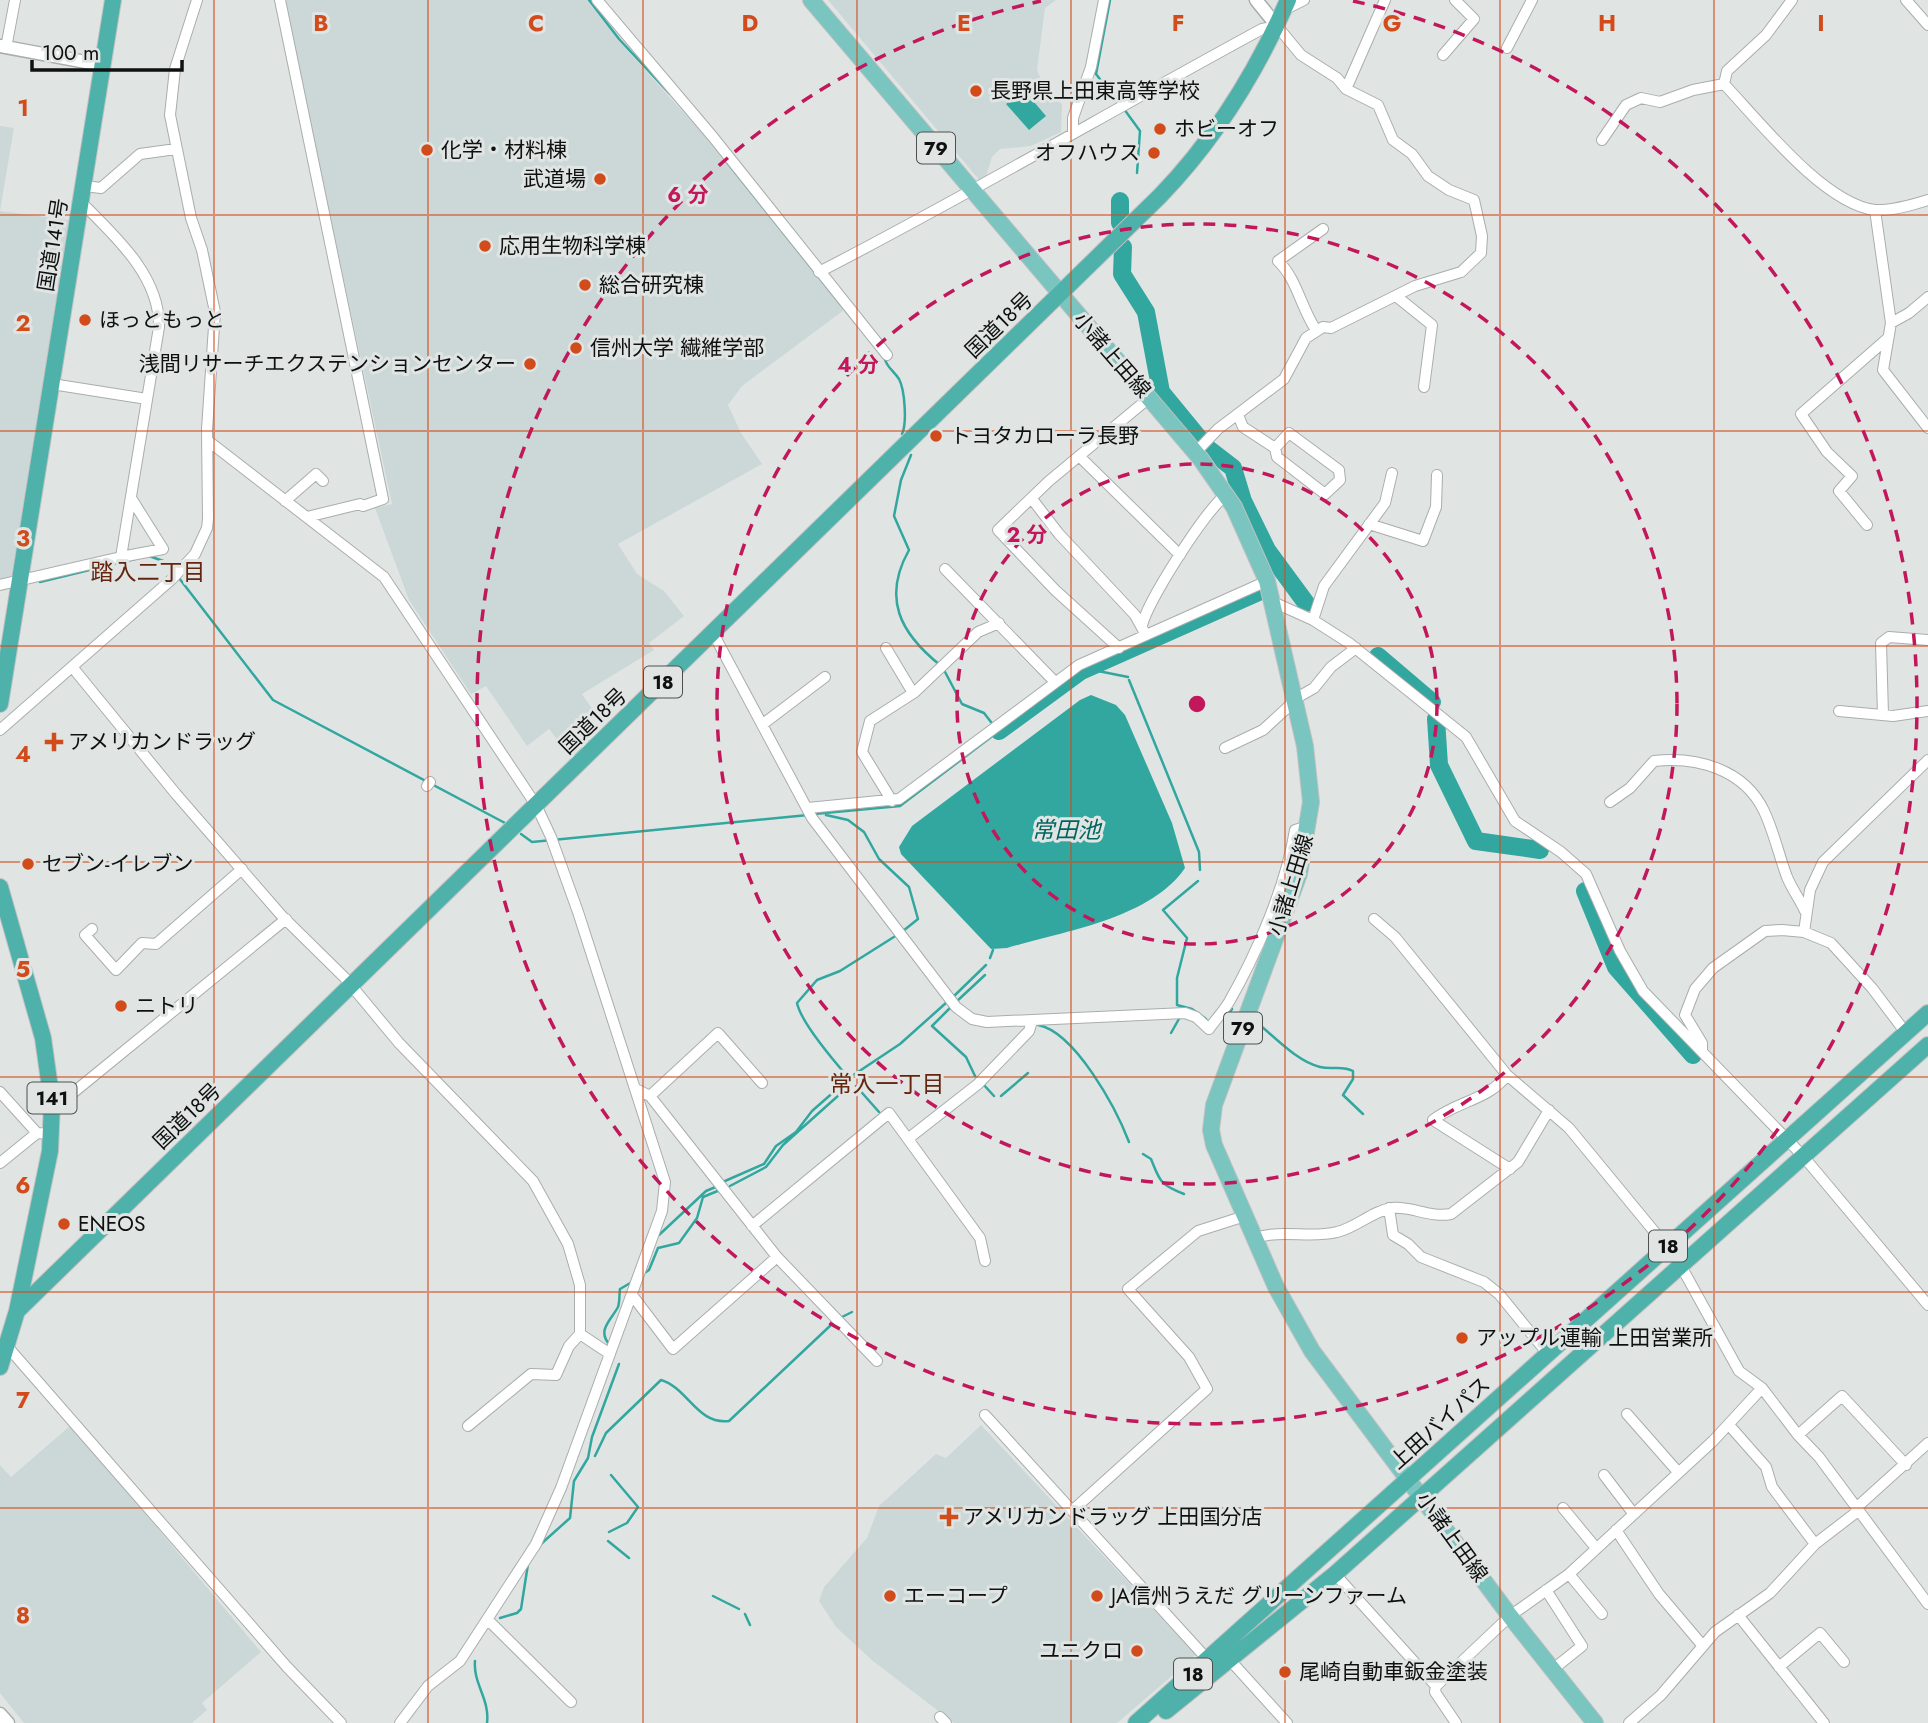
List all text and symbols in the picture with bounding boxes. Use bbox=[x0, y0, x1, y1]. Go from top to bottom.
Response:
text: B bbox=[313, 6, 329, 40]
text: C bbox=[528, 6, 544, 40]
text: D bbox=[742, 6, 759, 40]
text: E bbox=[957, 6, 971, 40]
text: F bbox=[1172, 6, 1184, 40]
text: G bbox=[1383, 6, 1401, 40]
text: H bbox=[1598, 6, 1616, 40]
text: I bbox=[1817, 6, 1825, 40]
scale bar bbox=[32, 28, 182, 72]
text: 100 m bbox=[42, 38, 99, 68]
place label: 長野県上田東高等学校 bbox=[990, 76, 1200, 106]
marker: 長野県上田東高等学校 bbox=[968, 83, 984, 99]
text: 1 bbox=[17, 91, 29, 125]
place label: ホビーオフ bbox=[1174, 114, 1279, 144]
marker: ホビーオフ bbox=[1152, 121, 1168, 137]
road number: 79 bbox=[917, 132, 955, 164]
place label: 化学・材料棟 bbox=[441, 135, 567, 165]
place label: オフハウス bbox=[1035, 138, 1140, 168]
marker: 化学・材料棟 bbox=[419, 142, 435, 158]
marker: オフハウス bbox=[1146, 145, 1162, 161]
place label: 武道場 bbox=[523, 164, 586, 194]
marker: 武道場 bbox=[592, 171, 608, 187]
text: 6 分 bbox=[667, 180, 709, 210]
street label: 国道141号 bbox=[31, 196, 75, 294]
place label: 応用生物科学棟 bbox=[499, 231, 646, 261]
marker: 応用生物科学棟 bbox=[477, 238, 493, 254]
place label: 総合研究棟 bbox=[599, 270, 704, 300]
marker: 総合研究棟 bbox=[577, 277, 593, 293]
street label: 国道18号 bbox=[958, 285, 1040, 365]
place label: ほっともっと bbox=[99, 305, 225, 335]
text: 2 bbox=[15, 306, 31, 340]
street label: 小諸上田線 bbox=[1066, 306, 1158, 404]
marker: ほっともっと bbox=[77, 312, 93, 328]
place label: 信州大学 繊維学部 bbox=[590, 333, 764, 363]
marker: 信州大学 繊維学部 bbox=[568, 340, 584, 356]
place label: 浅間リサーチエクステンションセンター bbox=[139, 349, 516, 379]
text: 4 分 bbox=[837, 350, 879, 380]
marker: 浅間リサーチエクステンションセンター bbox=[522, 356, 538, 372]
place label: トヨタカローラ長野 bbox=[950, 421, 1139, 451]
marker: トヨタカローラ長野 bbox=[928, 428, 944, 444]
text: 2 分 bbox=[1006, 520, 1048, 550]
text: 3 bbox=[16, 521, 30, 555]
district label: 踏入二丁目 bbox=[91, 555, 206, 589]
road number: 18 bbox=[644, 666, 682, 698]
street label: 国道18号 bbox=[552, 681, 634, 761]
centre of rings bbox=[1185, 692, 1209, 716]
place label: アメリカンドラッグ bbox=[68, 727, 256, 757]
marker: アメリカンドラッグ bbox=[46, 734, 62, 750]
text: 4 bbox=[15, 737, 31, 771]
water label: 常田池 bbox=[1032, 813, 1103, 847]
street label: 小諸上田線 bbox=[1261, 830, 1321, 940]
place label: セブン-イレブン bbox=[42, 849, 193, 879]
marker: セブン-イレブン bbox=[20, 856, 36, 872]
text: 5 bbox=[16, 952, 30, 986]
place label: ニトリ bbox=[135, 991, 198, 1021]
marker: ニトリ bbox=[113, 998, 129, 1014]
road number: 79 bbox=[1224, 1012, 1262, 1044]
district label: 常入一丁目 bbox=[830, 1067, 945, 1101]
street label: 国道18号 bbox=[146, 1076, 228, 1156]
road number: 141 bbox=[28, 1082, 76, 1114]
text: 6 bbox=[15, 1168, 31, 1202]
place label: ENEOS bbox=[78, 1209, 145, 1239]
marker: ENEOS bbox=[56, 1216, 72, 1232]
road number: 18 bbox=[1649, 1230, 1687, 1262]
place label: アップル運輸 上田営業所 bbox=[1476, 1323, 1713, 1353]
marker: アップル運輸 上田営業所 bbox=[1454, 1330, 1470, 1346]
street label: 上田バイパス bbox=[1383, 1370, 1497, 1476]
text: 7 bbox=[16, 1383, 30, 1417]
street label: 小諸上田線 bbox=[1409, 1486, 1495, 1588]
place label: アメリカンドラッグ 上田国分店 bbox=[963, 1502, 1262, 1532]
marker: アメリカンドラッグ 上田国分店 bbox=[941, 1509, 957, 1525]
place label: エーコープ bbox=[904, 1581, 1008, 1611]
place label: JA信州うえだ グリーンファーム bbox=[1108, 1581, 1407, 1611]
marker: エーコープ bbox=[882, 1588, 898, 1604]
marker: JA信州うえだ グリーンファーム bbox=[1089, 1588, 1105, 1604]
text: 8 bbox=[16, 1598, 30, 1632]
place label: ユニクロ bbox=[1039, 1636, 1123, 1666]
marker: ユニクロ bbox=[1129, 1643, 1145, 1659]
place label: 尾崎自動車鈑金塗装 bbox=[1299, 1657, 1488, 1687]
road number: 18 bbox=[1174, 1658, 1212, 1690]
marker: 尾崎自動車鈑金塗装 bbox=[1277, 1664, 1293, 1680]

